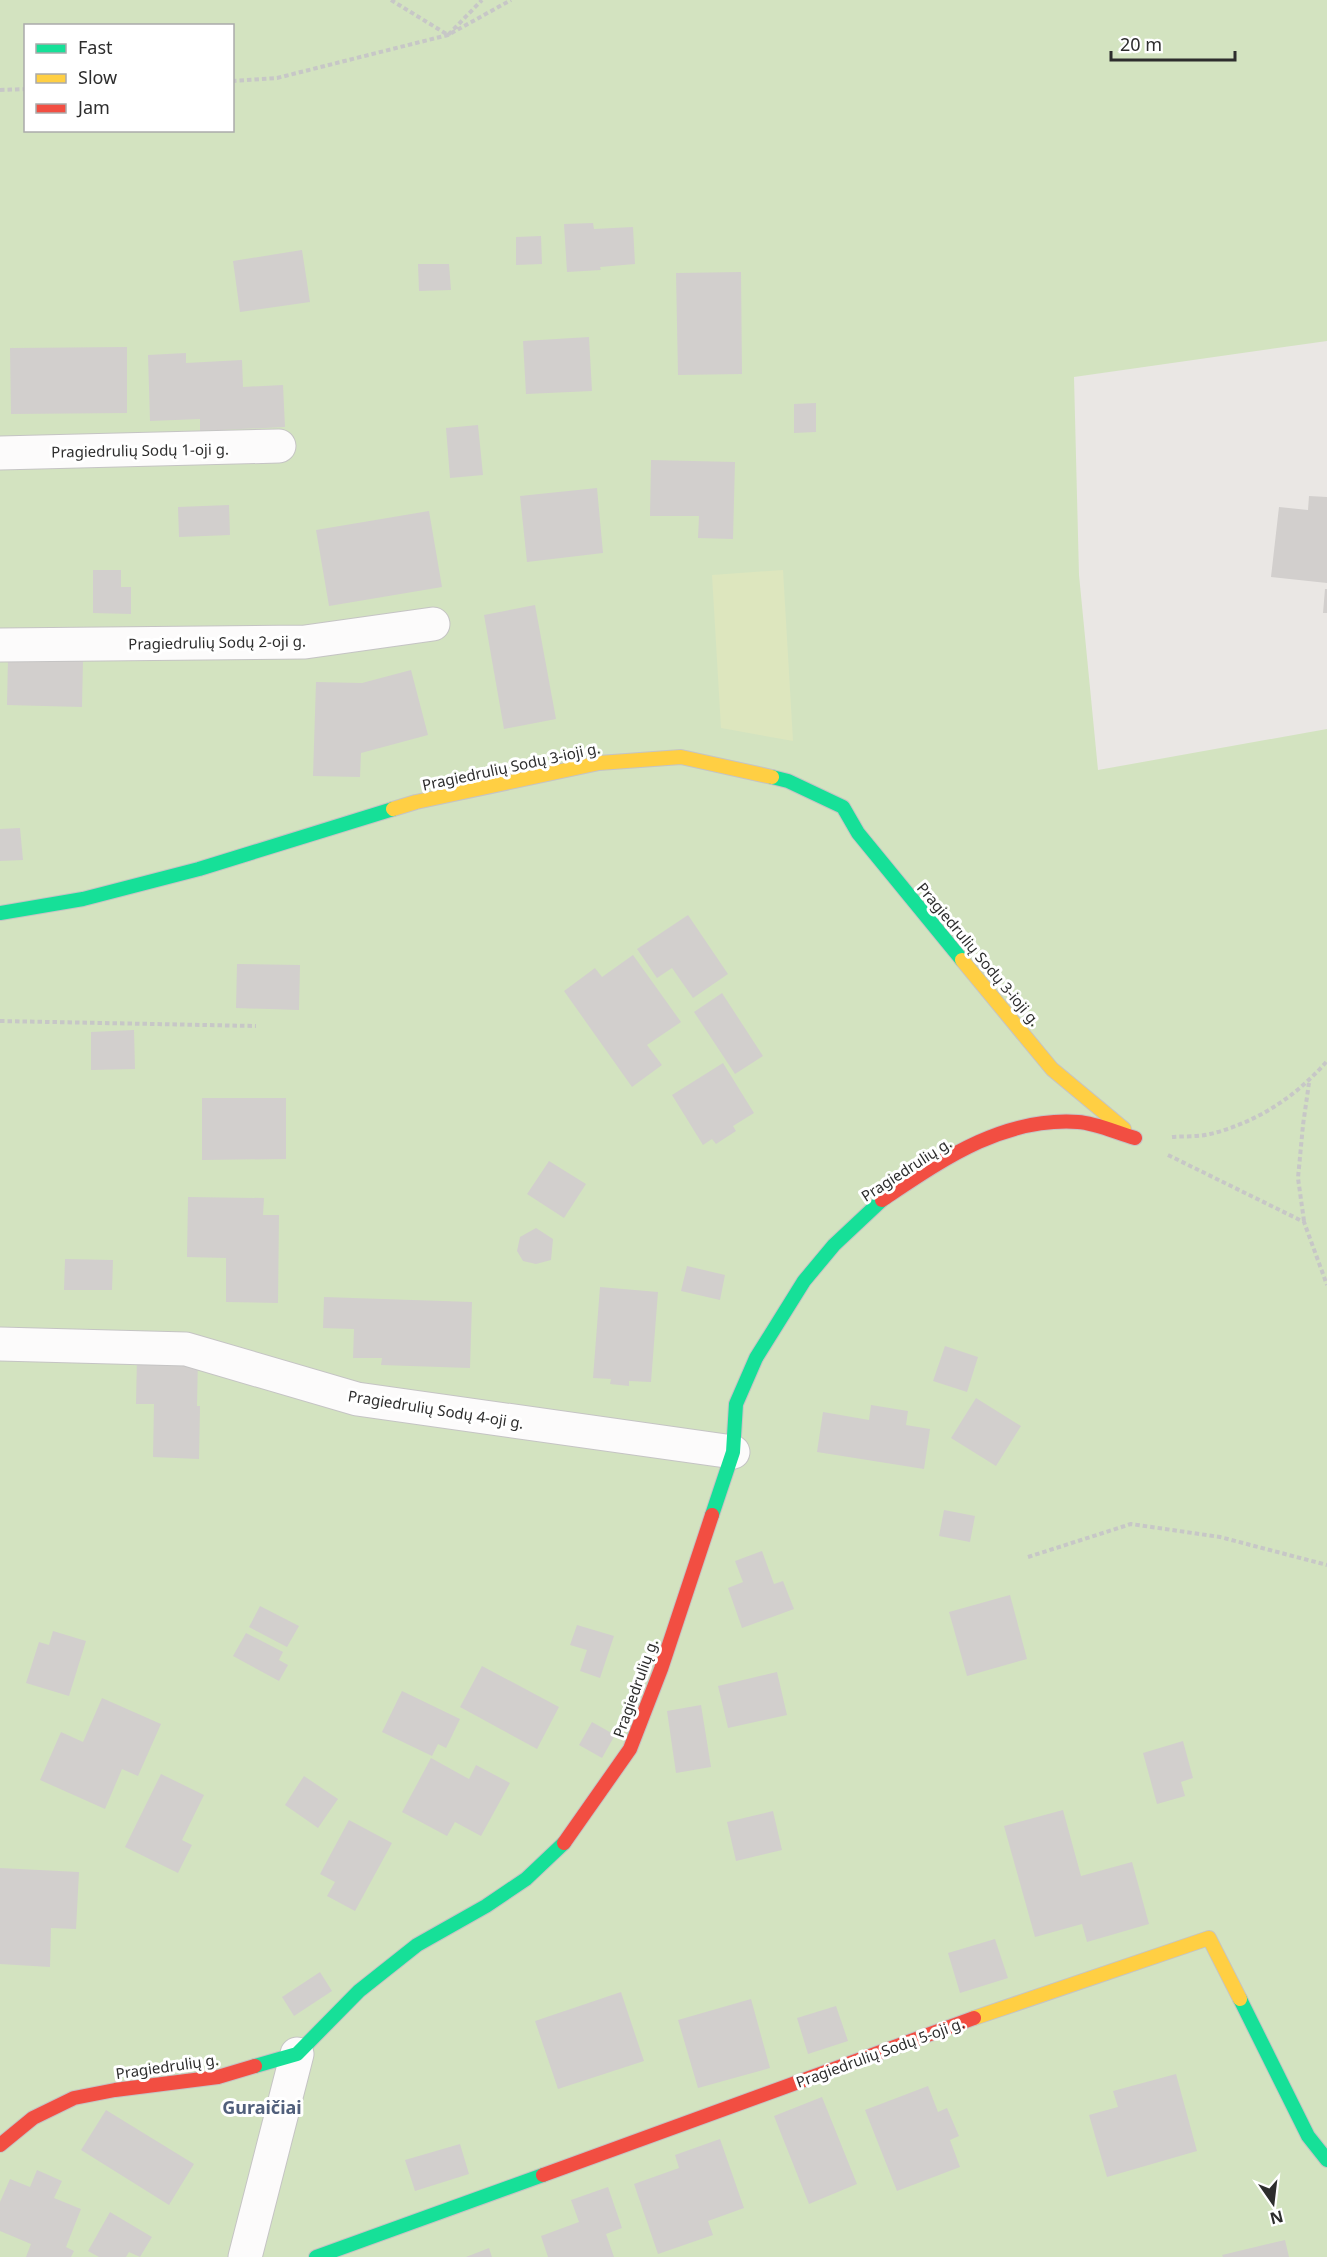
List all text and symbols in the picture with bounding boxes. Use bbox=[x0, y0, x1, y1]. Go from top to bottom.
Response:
legend bbox=[24, 24, 234, 132]
scale bar bbox=[1111, 24, 1236, 62]
text: 20 m bbox=[1120, 32, 1162, 56]
text: Fast bbox=[78, 35, 113, 59]
text: Slow bbox=[78, 65, 117, 89]
text: Jam bbox=[76, 95, 110, 119]
street label: Pragiedrulių Sodų 1-oji g. bbox=[51, 438, 229, 462]
street label: Pragiedrulių Sodų 2-oji g. bbox=[128, 630, 306, 654]
street label: Pragiedrulių Sodų 3-ioji g. bbox=[420, 737, 602, 795]
street label: Pragiedrulių Sodų 3-ioji g. bbox=[913, 878, 1045, 1030]
street label: Pragiedrulių g. bbox=[857, 1132, 955, 1206]
street label: Pragiedrulių Sodų 4-oji g. bbox=[347, 1385, 525, 1433]
street label: Pragiedrulių g. bbox=[608, 1636, 662, 1740]
street label: Pragiedrulių Sodų 5-oji g. bbox=[793, 2012, 967, 2092]
street label: Pragiedrulių g. bbox=[114, 2049, 220, 2083]
district label: Guraičiai bbox=[222, 2095, 302, 2119]
north arrow bbox=[1243, 2173, 1303, 2233]
text: N bbox=[1268, 2205, 1286, 2230]

